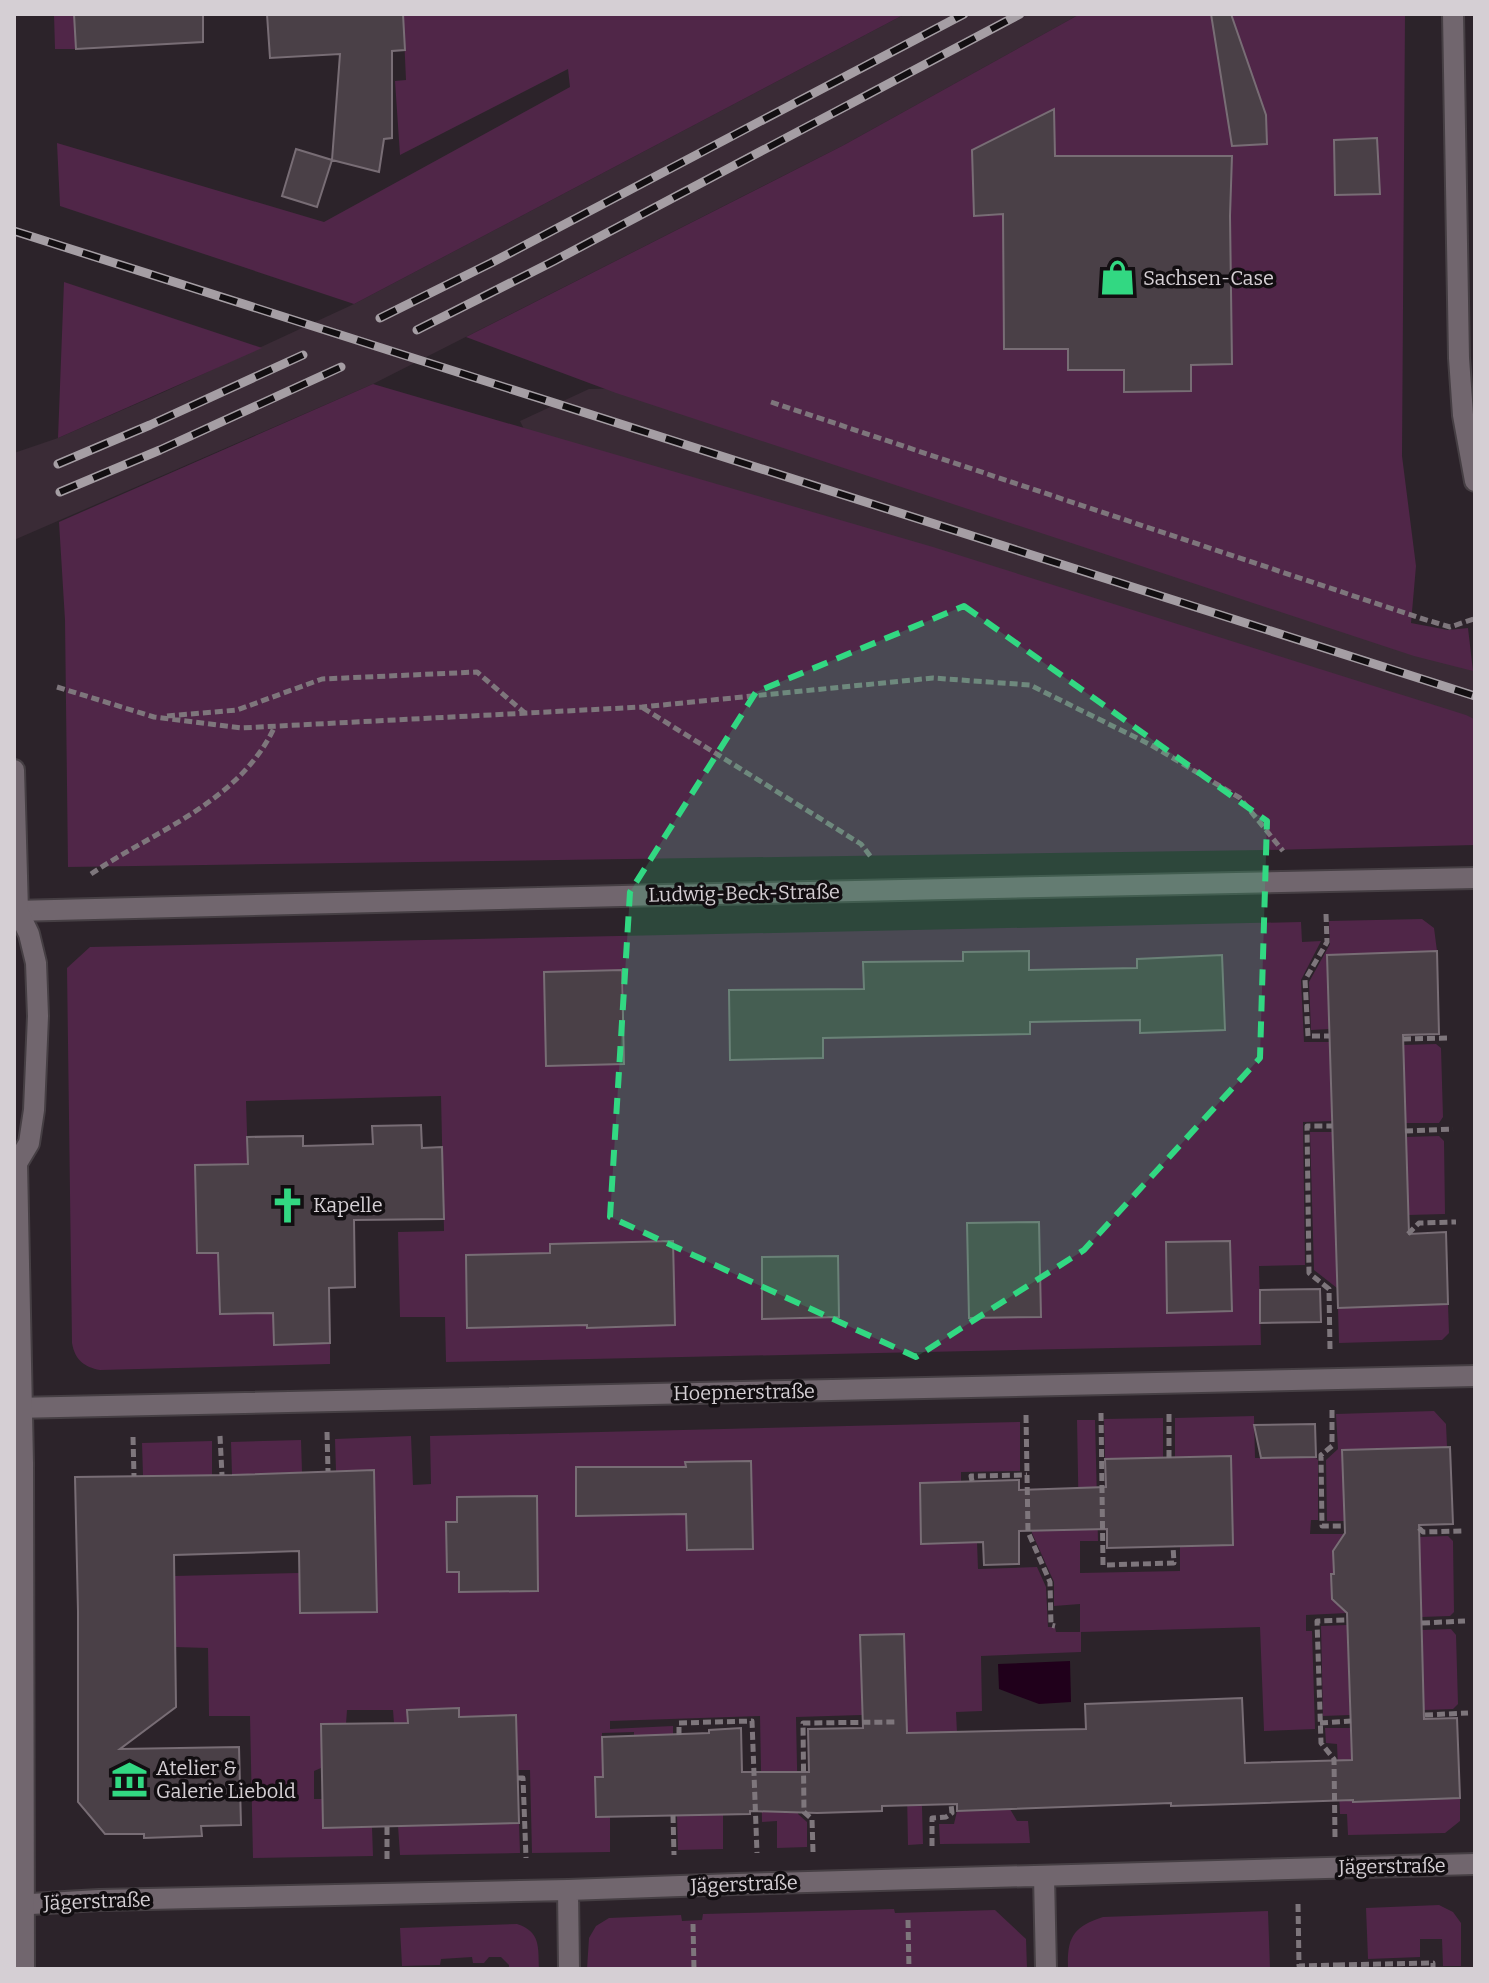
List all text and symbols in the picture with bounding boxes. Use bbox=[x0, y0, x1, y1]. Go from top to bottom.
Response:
shop icon: Sachsen-Case bbox=[1098, 259, 1136, 297]
place label: Sachsen-Case bbox=[1143, 266, 1274, 290]
street label: Ludwig-Beck-Straße bbox=[648, 879, 840, 907]
church icon: Kapelle bbox=[268, 1186, 306, 1224]
place label: Kapelle bbox=[313, 1193, 383, 1217]
street label: Hoepnerstraße bbox=[673, 1379, 815, 1405]
place label: Atelier & Galerie Liebold bbox=[156, 1756, 296, 1803]
museum icon: Atelier & Galerie Liebold bbox=[111, 1761, 149, 1799]
street label: Jägerstraße bbox=[1337, 1853, 1446, 1879]
street label: Jägerstraße bbox=[689, 1870, 798, 1898]
street label: Jägerstraße bbox=[42, 1887, 151, 1915]

